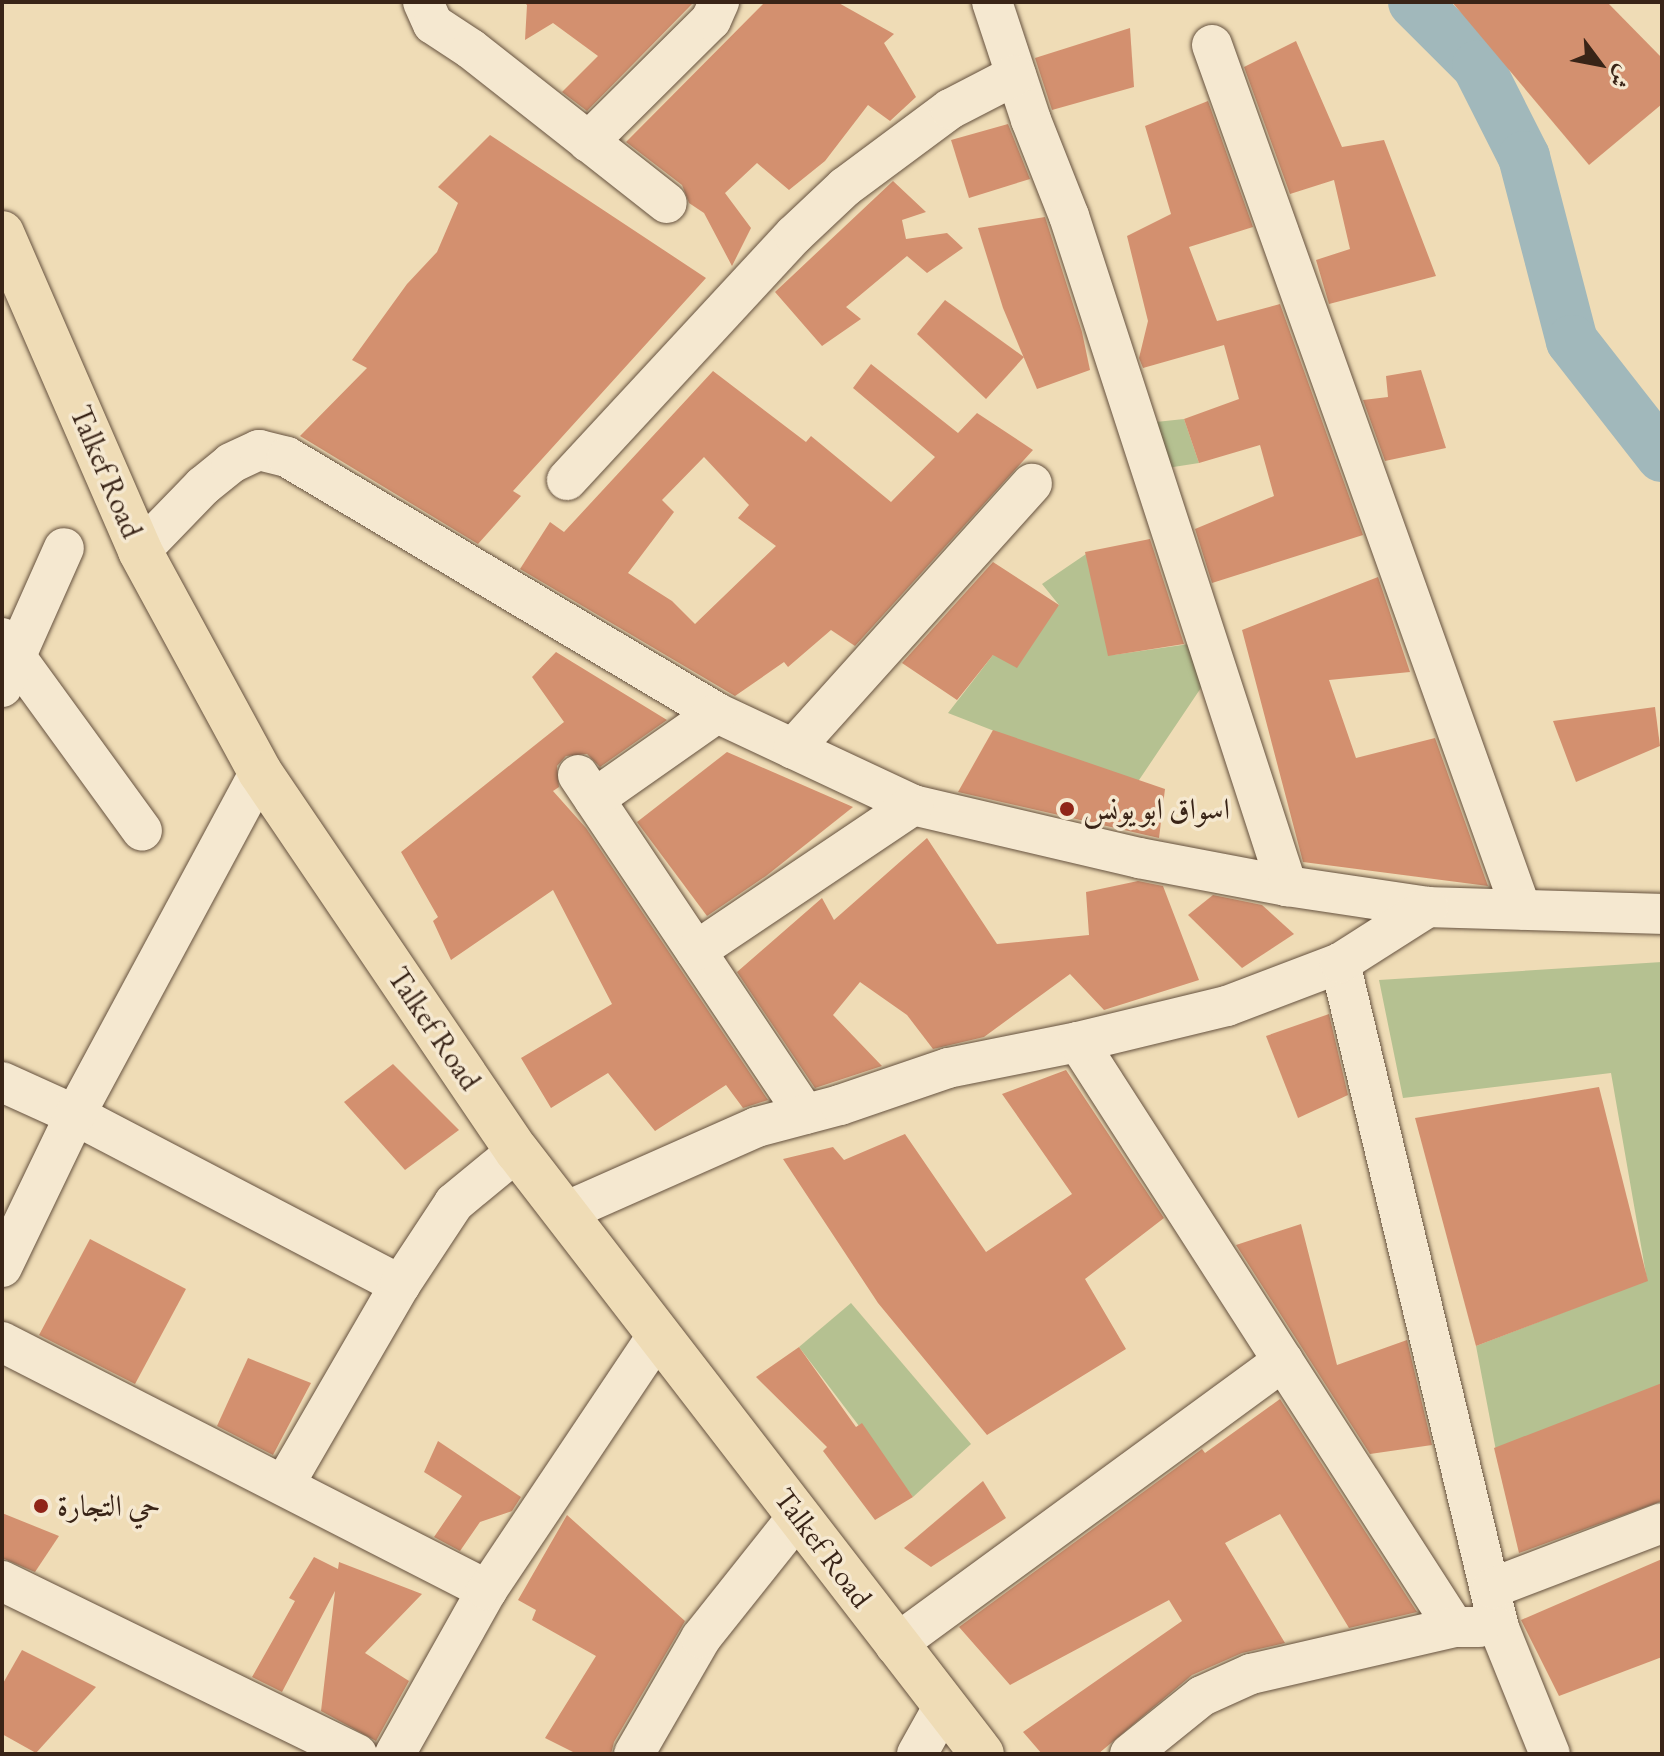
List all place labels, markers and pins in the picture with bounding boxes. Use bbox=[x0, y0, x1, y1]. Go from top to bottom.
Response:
place label: اسواق ابو يونس bbox=[1083, 791, 1230, 827]
marker: اسواق ابو يونس bbox=[1058, 800, 1076, 818]
place label: حي التجارة bbox=[57, 1488, 161, 1524]
marker: حي التجارة bbox=[32, 1497, 50, 1515]

